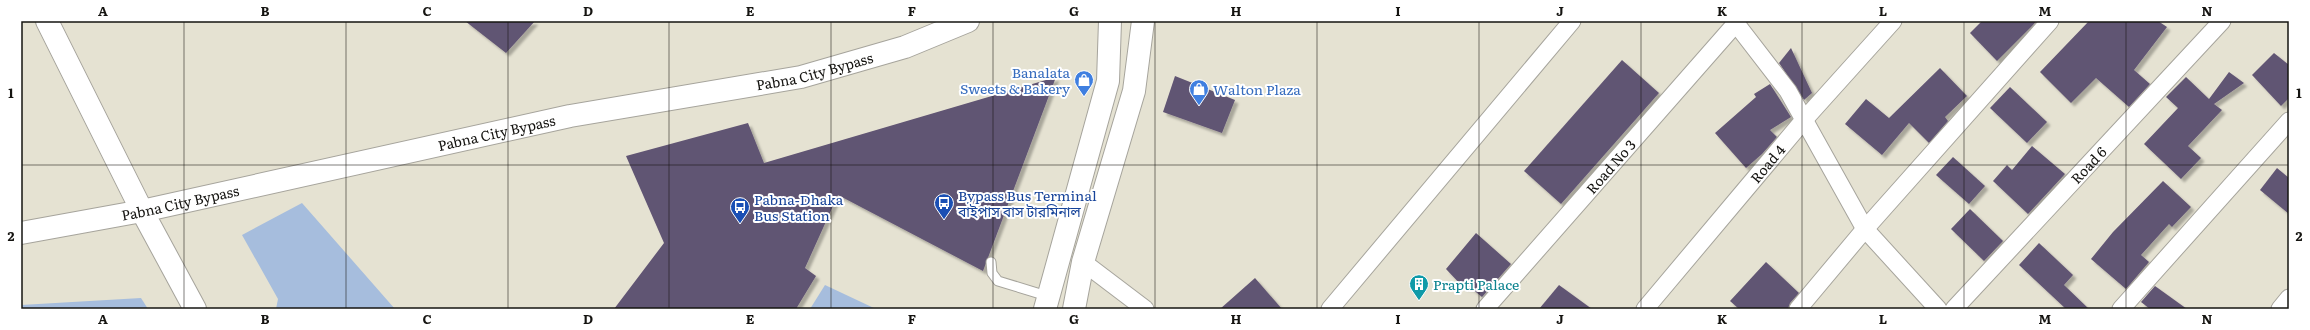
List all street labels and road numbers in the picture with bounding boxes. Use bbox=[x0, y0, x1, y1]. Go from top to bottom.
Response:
street label: Pabna City Bypass bbox=[754, 47, 875, 94]
street label: Pabna City Bypass bbox=[436, 110, 557, 155]
street label: Road No 3 bbox=[1581, 135, 1640, 198]
street label: Road 4 bbox=[1745, 140, 1789, 187]
street label: Road 6 bbox=[2066, 141, 2111, 188]
street label: Pabna City Bypass bbox=[120, 180, 241, 225]

